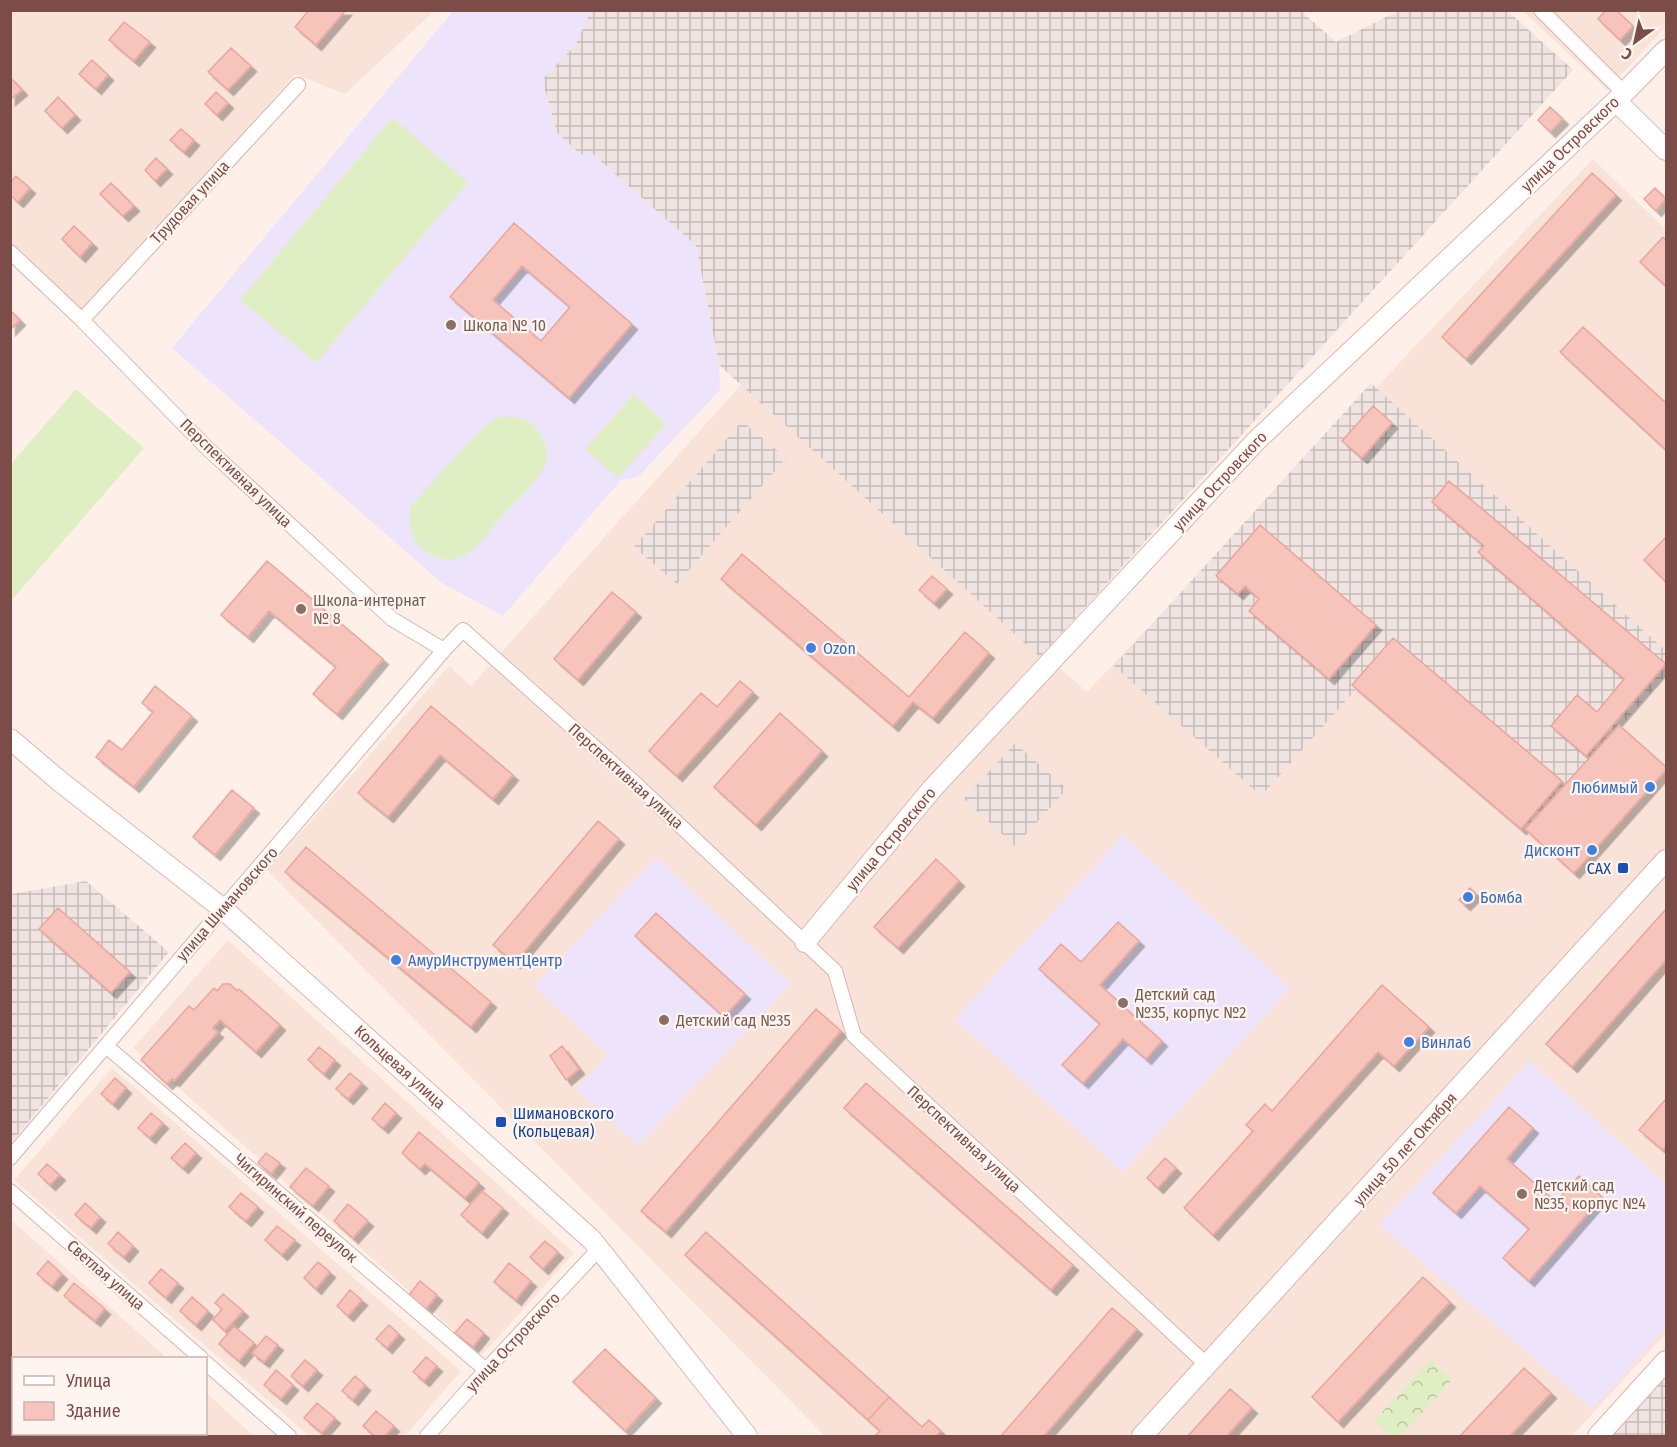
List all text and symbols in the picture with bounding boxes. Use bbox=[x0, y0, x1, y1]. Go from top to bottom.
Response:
north arrow bbox=[1605, 12, 1665, 72]
text: С bbox=[1618, 44, 1636, 64]
street label: улица Островского bbox=[1517, 92, 1623, 196]
street label: Трудовая улица bbox=[147, 156, 233, 248]
place label: Школа № 10 bbox=[463, 316, 546, 335]
marker: Школа № 10 bbox=[444, 318, 458, 332]
street label: Перспективная улица bbox=[176, 415, 296, 531]
street label: улица Островского bbox=[1169, 427, 1271, 535]
place label: Школа-интернат № 8 bbox=[313, 591, 426, 628]
marker: Школа-интернат № 8 bbox=[294, 602, 308, 616]
place label: Ozon bbox=[823, 639, 856, 658]
marker: Ozon bbox=[804, 641, 818, 655]
street label: Перспективная улица bbox=[565, 719, 687, 833]
place label: Любимый bbox=[1571, 778, 1638, 797]
marker: Любимый bbox=[1643, 780, 1657, 794]
street label: улица Островского bbox=[842, 783, 940, 895]
place label: Дисконт bbox=[1524, 841, 1580, 860]
street label: улица Шимановского bbox=[172, 843, 282, 965]
marker: Дисконт bbox=[1585, 843, 1599, 857]
place label: САХ bbox=[1587, 859, 1611, 878]
marker: САХ bbox=[1616, 861, 1630, 875]
place label: Бомба bbox=[1480, 888, 1523, 907]
marker: Бомба bbox=[1461, 890, 1475, 904]
place label: АмурИнструментЦентр bbox=[408, 951, 563, 970]
marker: АмурИнструментЦентр bbox=[389, 953, 403, 967]
place label: Детский сад №35, корпус №2 bbox=[1134, 985, 1246, 1022]
marker: Детский сад №35, корпус №2 bbox=[1116, 996, 1130, 1010]
place label: Детский сад №35 bbox=[675, 1011, 791, 1030]
marker: Детский сад №35 bbox=[657, 1013, 671, 1027]
street label: Кольцевая улица bbox=[351, 1021, 450, 1113]
place label: Винлаб bbox=[1421, 1033, 1471, 1052]
marker: Винлаб bbox=[1402, 1035, 1416, 1049]
street label: Перспективная улица bbox=[903, 1082, 1025, 1197]
street label: улица 50 лет Октября bbox=[1349, 1089, 1461, 1209]
place label: Шимановского (Кольцевая) bbox=[513, 1104, 614, 1141]
marker: Шимановского (Кольцевая) bbox=[494, 1115, 508, 1129]
street label: Чигиринский переулок bbox=[231, 1149, 362, 1267]
place label: Детский сад №35, корпус №4 bbox=[1533, 1176, 1646, 1213]
marker: Детский сад №35, корпус №4 bbox=[1515, 1187, 1529, 1201]
street label: Светлая улица bbox=[63, 1236, 149, 1314]
street label: улица Островского bbox=[462, 1288, 564, 1396]
legend bbox=[12, 1357, 207, 1435]
text: Улица bbox=[65, 1370, 111, 1392]
text: Здание bbox=[66, 1400, 121, 1422]

